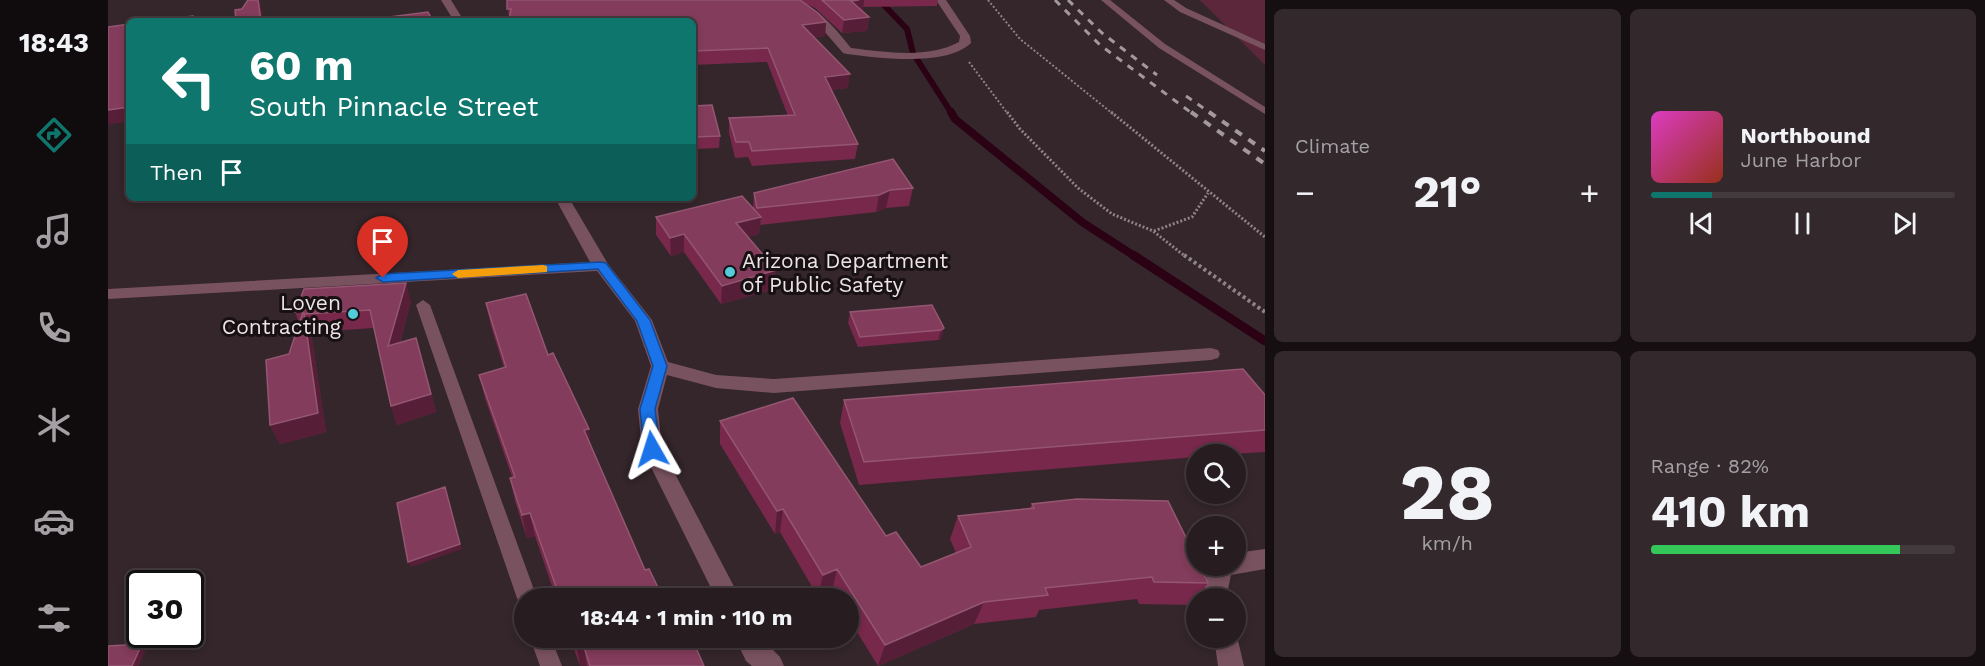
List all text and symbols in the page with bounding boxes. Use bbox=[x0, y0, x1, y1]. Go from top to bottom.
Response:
text: 18:43 bbox=[19, 27, 89, 59]
text: 60 m bbox=[249, 41, 353, 90]
icon: left bbox=[150, 42, 228, 120]
text: South Pinnacle Street bbox=[249, 91, 538, 123]
icon: directions bbox=[33, 114, 75, 156]
text: Northbound bbox=[1741, 123, 1871, 148]
text: Climate bbox=[1295, 134, 1370, 158]
text: June Harbor bbox=[1741, 148, 1861, 172]
icon: arrive bbox=[215, 156, 248, 189]
text: Then bbox=[150, 160, 203, 185]
text: 21° bbox=[1413, 165, 1482, 218]
text: − bbox=[1295, 173, 1315, 212]
text: + bbox=[1580, 173, 1600, 212]
icon: previous bbox=[1685, 207, 1718, 240]
icon: pause bbox=[1786, 207, 1819, 240]
icon: next bbox=[1888, 207, 1921, 240]
icon: music bbox=[33, 210, 75, 252]
pin bbox=[357, 216, 408, 278]
icon: arrive bbox=[366, 225, 399, 258]
place label: Arizona Department of Public Safety bbox=[742, 248, 948, 297]
marker: Arizona Department of Public Safety bbox=[723, 265, 737, 279]
place label: Loven Contracting bbox=[222, 290, 342, 339]
icon: phone bbox=[33, 307, 75, 349]
marker: Loven Contracting bbox=[346, 307, 360, 321]
icon: climate bbox=[33, 404, 75, 446]
position arrow bbox=[620, 417, 684, 481]
map controls bbox=[1186, 444, 1246, 648]
button: search bbox=[1186, 444, 1246, 504]
text: 28 bbox=[1400, 446, 1495, 538]
text: Range · 82% bbox=[1651, 454, 1769, 478]
text: 410 km bbox=[1651, 485, 1810, 538]
icon: car bbox=[33, 500, 75, 542]
button: + bbox=[1186, 516, 1246, 576]
text: km/h bbox=[1421, 531, 1473, 555]
speed limit sign: 30 bbox=[126, 570, 204, 648]
button: − bbox=[1186, 588, 1246, 648]
icon: filters bbox=[33, 597, 75, 639]
text: 18:44 · 1 min · 110 m bbox=[581, 605, 792, 630]

